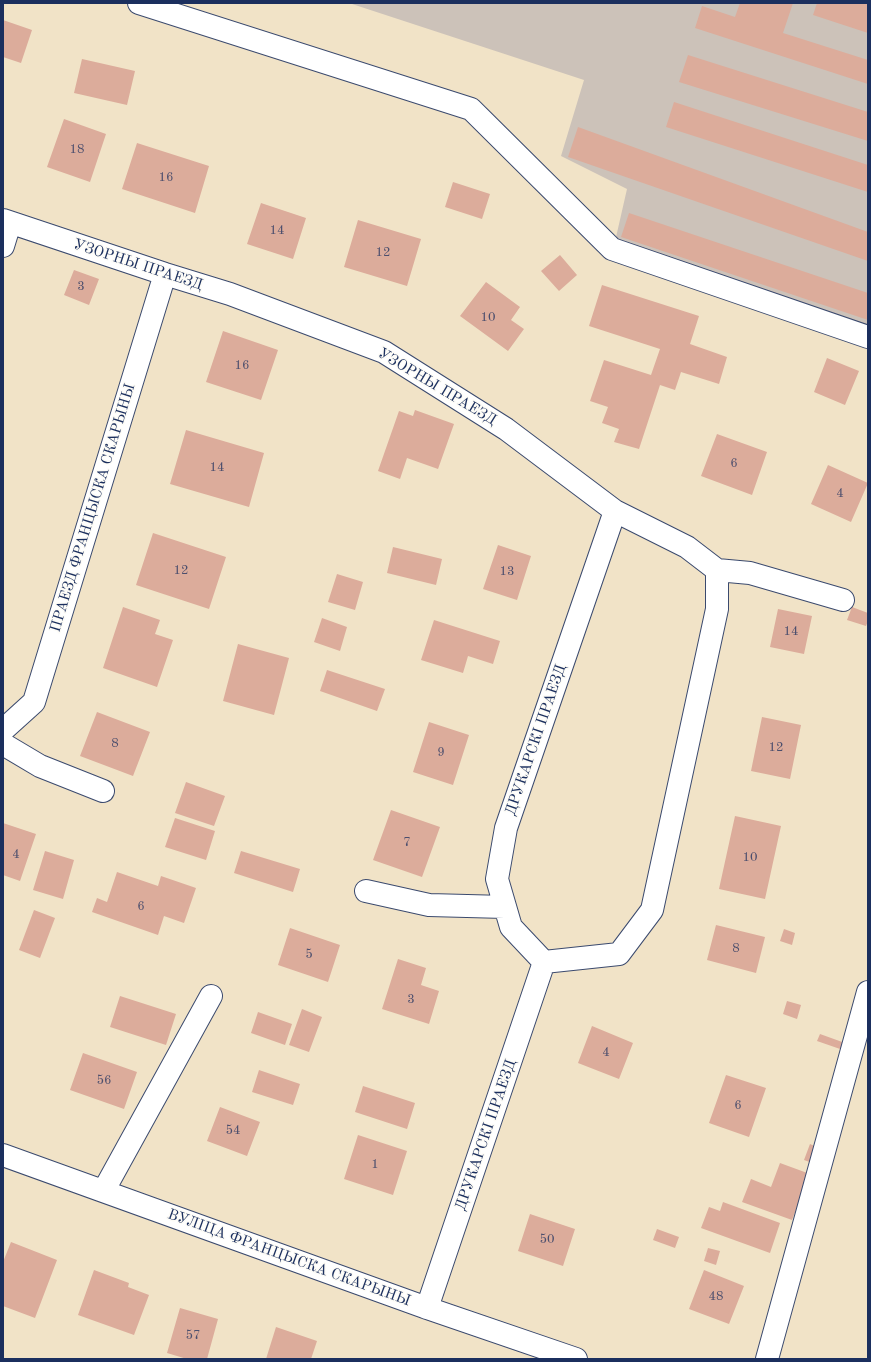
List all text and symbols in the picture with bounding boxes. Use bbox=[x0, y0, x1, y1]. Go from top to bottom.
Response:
house number: 18 bbox=[69, 142, 85, 158]
house number: 16 bbox=[158, 170, 174, 186]
house number: 14 bbox=[269, 223, 285, 239]
street label: УЗОРНЫ ПРАЕЗД bbox=[71, 236, 205, 294]
house number: 12 bbox=[375, 245, 391, 261]
house number: 3 bbox=[77, 279, 85, 295]
house number: 10 bbox=[480, 310, 496, 326]
street label: УЗОРНЫ ПРАЕЗД bbox=[374, 344, 500, 430]
house number: 16 bbox=[234, 358, 250, 374]
street label: ПРАЕЗД ФРАНЦЫСКА СКАРЫНЫ bbox=[47, 382, 139, 634]
house number: 6 bbox=[730, 456, 738, 472]
house number: 14 bbox=[209, 460, 225, 476]
house number: 4 bbox=[836, 486, 844, 502]
house number: 12 bbox=[173, 563, 189, 579]
house number: 13 bbox=[499, 564, 515, 580]
house number: 14 bbox=[783, 624, 799, 640]
street label: ДРУКАРСКІ ПРАЕЗД bbox=[502, 662, 570, 818]
house number: 8 bbox=[111, 736, 119, 752]
house number: 12 bbox=[768, 740, 784, 756]
house number: 9 bbox=[437, 745, 445, 761]
house number: 7 bbox=[403, 835, 411, 851]
house number: 4 bbox=[12, 847, 20, 863]
house number: 10 bbox=[742, 850, 758, 866]
house number: 6 bbox=[137, 899, 145, 915]
house number: 8 bbox=[732, 941, 740, 957]
house number: 5 bbox=[305, 947, 313, 963]
house number: 3 bbox=[407, 992, 415, 1008]
house number: 4 bbox=[602, 1045, 610, 1061]
street label: ДРУКАРСКІ ПРАЕЗД bbox=[452, 1057, 520, 1213]
house number: 56 bbox=[96, 1073, 112, 1089]
house number: 6 bbox=[734, 1098, 742, 1114]
house number: 54 bbox=[225, 1123, 241, 1139]
house number: 1 bbox=[371, 1157, 379, 1173]
street label: ВУЛІЦА ФРАНЦЫСКА СКАРЫНЫ bbox=[165, 1206, 413, 1310]
house number: 50 bbox=[539, 1232, 555, 1248]
house number: 48 bbox=[708, 1289, 724, 1305]
house number: 57 bbox=[185, 1328, 201, 1344]

